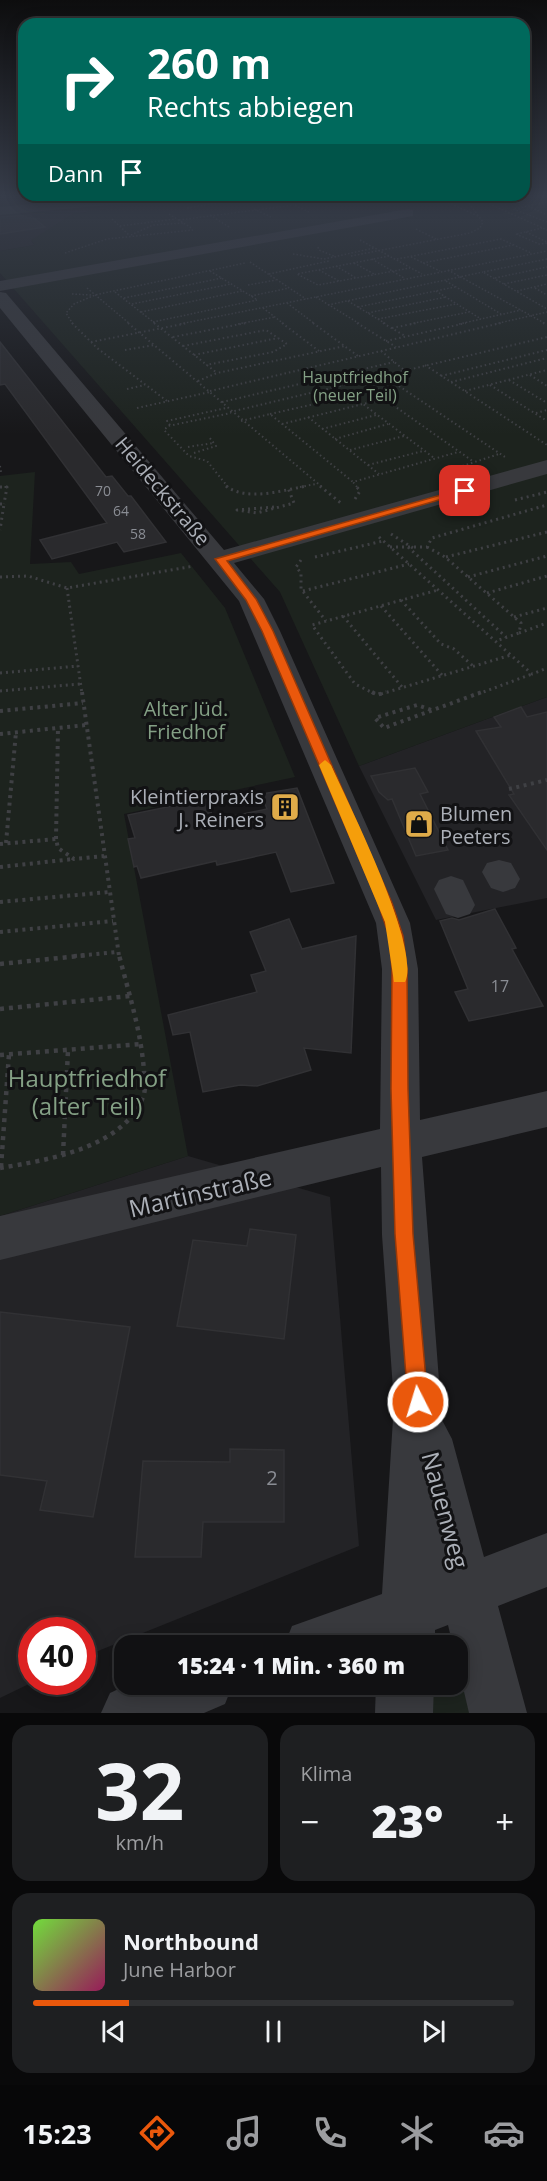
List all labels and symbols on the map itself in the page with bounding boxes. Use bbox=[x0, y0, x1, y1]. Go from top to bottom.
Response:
park label: Hauptfriedhof (neuer Teil) bbox=[302, 366, 409, 406]
street label: Heideckstraße bbox=[110, 431, 216, 551]
pin bbox=[439, 465, 490, 516]
house number: 70 bbox=[95, 481, 111, 500]
house number: 64 bbox=[113, 501, 129, 520]
house number: 58 bbox=[130, 524, 146, 543]
park label: Alter Jüd. Friedhof bbox=[144, 695, 228, 745]
place label: Kleintierpraxis J. Reiners bbox=[130, 783, 264, 833]
building icon: Kleintierpraxis J. Reiners bbox=[269, 791, 301, 823]
place label: Blumen Peeters bbox=[440, 800, 512, 850]
shop icon: Blumen Peeters bbox=[403, 808, 435, 840]
house number: 17 bbox=[491, 975, 509, 997]
park label: Hauptfriedhof (alter Teil) bbox=[8, 1061, 168, 1122]
street label: Martinstraße bbox=[125, 1160, 275, 1224]
position arrow bbox=[386, 1370, 450, 1434]
street label: Nauenweg bbox=[415, 1448, 477, 1572]
house number: 2 bbox=[266, 1464, 278, 1491]
speed limit sign: 40 bbox=[18, 1617, 96, 1695]

